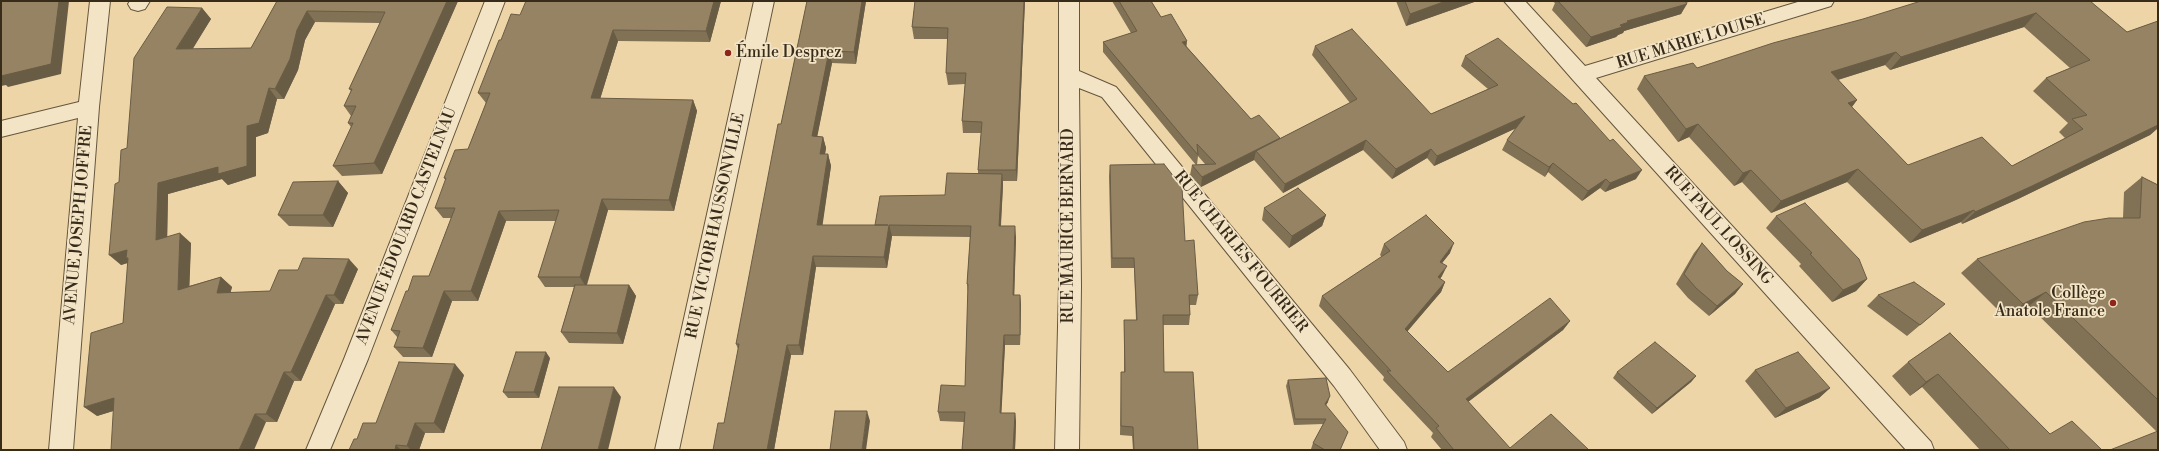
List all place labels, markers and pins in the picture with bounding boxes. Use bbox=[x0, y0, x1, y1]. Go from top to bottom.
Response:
place label: Émile Desprez bbox=[736, 43, 842, 63]
marker: Émile Desprez bbox=[723, 48, 733, 58]
place label: Collège Anatole France bbox=[1995, 284, 2105, 322]
marker: Collège Anatole France bbox=[2108, 298, 2118, 308]

